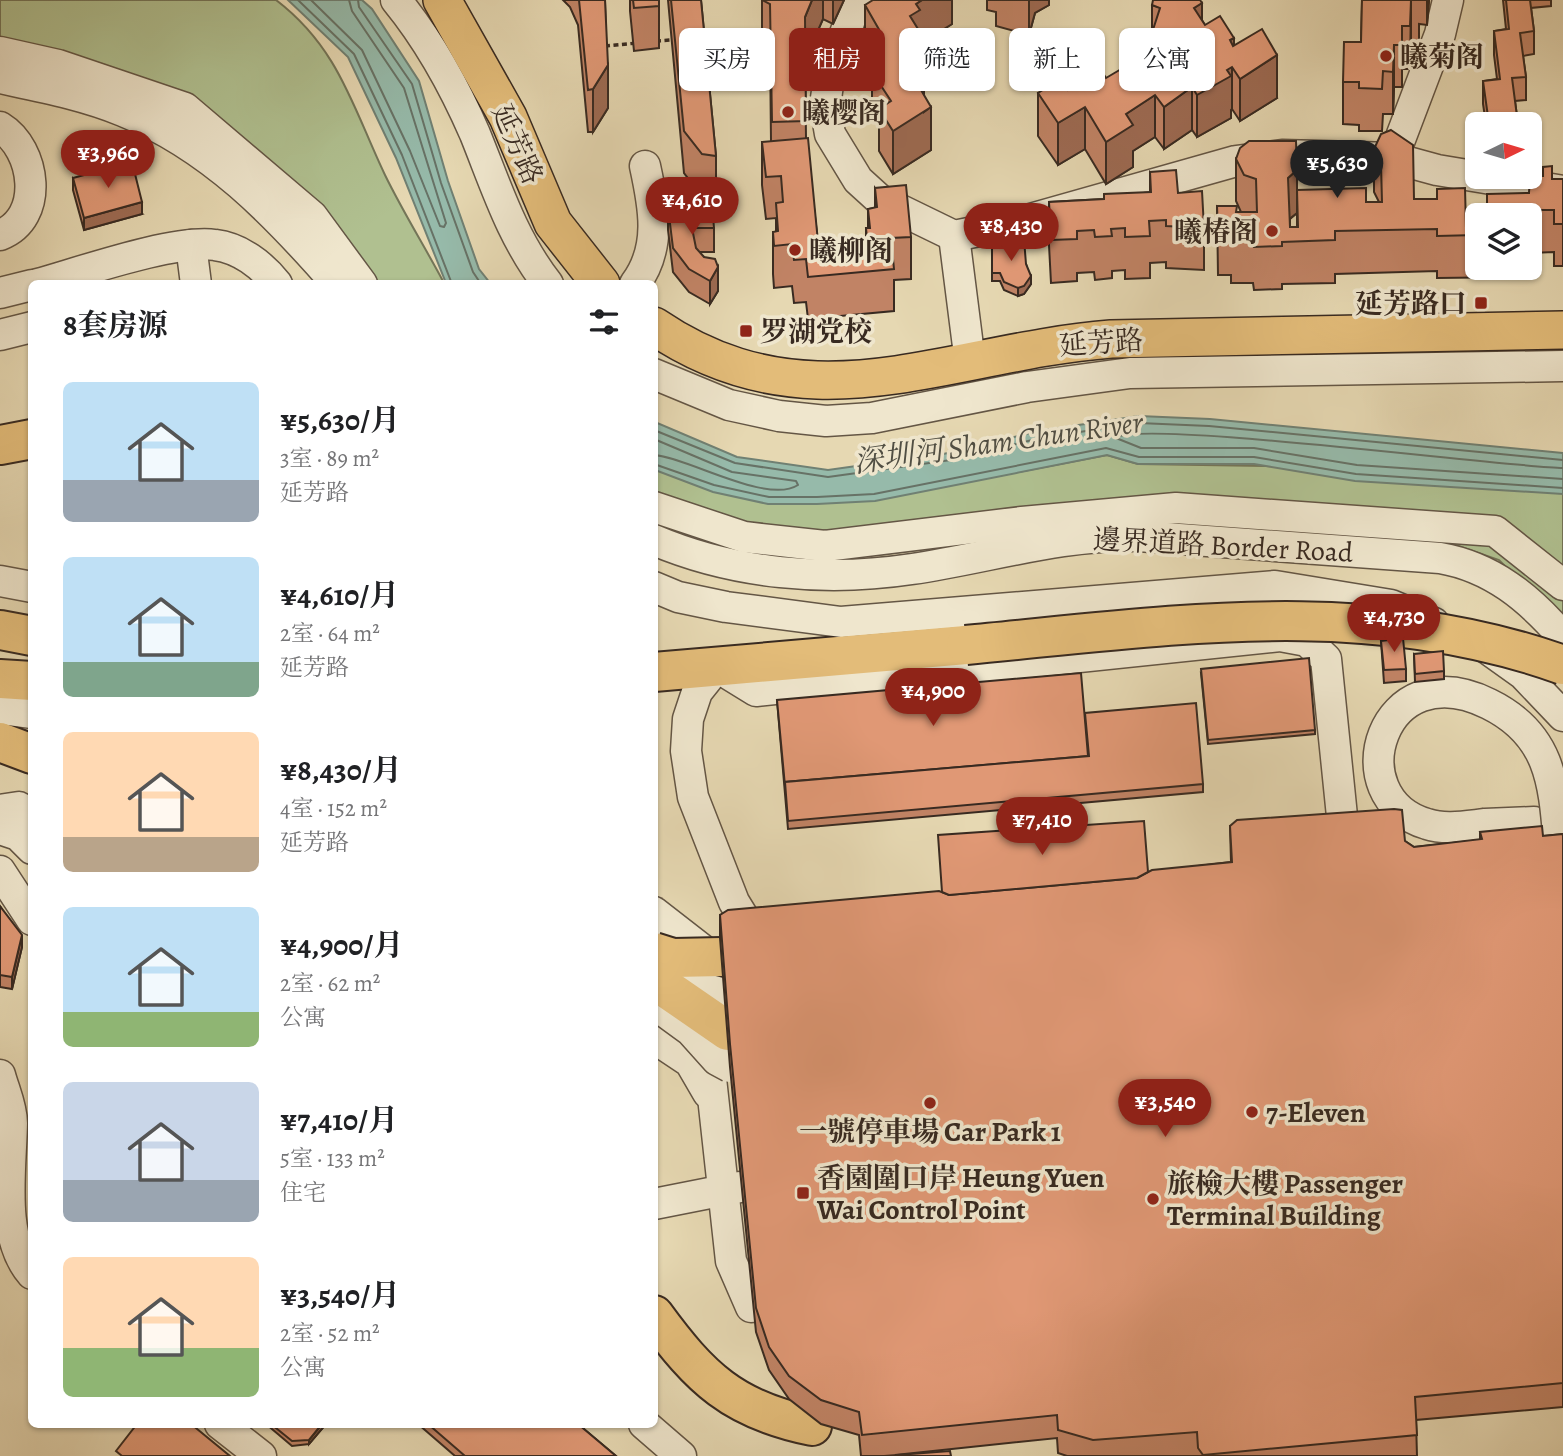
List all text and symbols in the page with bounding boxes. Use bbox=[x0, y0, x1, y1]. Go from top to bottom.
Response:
chip: 买房 bbox=[679, 28, 775, 91]
chip: 租房 bbox=[789, 28, 885, 91]
chip: 筛选 bbox=[899, 28, 995, 91]
chip: 新上 bbox=[1009, 28, 1105, 91]
chip: 公寓 bbox=[1119, 28, 1215, 91]
place label: 曦菊阁 bbox=[1400, 38, 1484, 76]
marker: 曦菊阁 bbox=[1378, 48, 1394, 64]
place label: 曦樱阁 bbox=[802, 94, 886, 132]
street label: 延芳路 bbox=[483, 98, 552, 191]
marker: 曦樱阁 bbox=[780, 104, 796, 120]
north arrow bbox=[1465, 112, 1542, 189]
map controls bbox=[1465, 112, 1542, 280]
pin: ¥3,960 bbox=[51, 130, 165, 190]
text: ¥3,960 bbox=[77, 137, 139, 168]
pin: ¥5,630 bbox=[1280, 140, 1394, 200]
text: ¥5,630 bbox=[1306, 147, 1368, 178]
pin: ¥4,610 bbox=[635, 177, 749, 237]
text: ¥4,610 bbox=[662, 184, 722, 215]
button: layers bbox=[1465, 203, 1542, 280]
pin: ¥8,430 bbox=[954, 204, 1068, 263]
text: ¥8,430 bbox=[980, 210, 1042, 241]
place label: 曦椿阁 bbox=[1174, 213, 1258, 251]
marker: 曦椿阁 bbox=[1264, 223, 1280, 239]
place label: 曦柳阁 bbox=[809, 232, 893, 270]
marker: 曦柳阁 bbox=[787, 242, 803, 258]
place label: 延芳路口 bbox=[1355, 285, 1467, 323]
marker: 延芳路口 bbox=[1473, 295, 1489, 311]
icon: filters bbox=[585, 303, 623, 341]
text: 8套房源 bbox=[63, 305, 167, 345]
place label: 罗湖党校 bbox=[760, 313, 872, 351]
street label: 延芳路 bbox=[1058, 321, 1144, 365]
marker: 罗湖党校 bbox=[738, 323, 754, 339]
text: ¥5,630/月 bbox=[280, 400, 400, 440]
water label: 深圳河 Sham Chun River bbox=[851, 402, 1147, 482]
icon: home bbox=[119, 410, 203, 494]
text: 3室 · 89 m² bbox=[280, 443, 379, 474]
text: 延芳路 bbox=[280, 477, 349, 508]
street label: 邊界道路 Border Road bbox=[1092, 520, 1355, 572]
text: ¥4,610/月 bbox=[280, 575, 399, 615]
icon: home bbox=[119, 585, 203, 669]
pin: ¥4,730 bbox=[1337, 594, 1451, 654]
text: ¥4,730 bbox=[1363, 601, 1425, 632]
text: 2室 · 64 m² bbox=[280, 618, 380, 649]
text: 延芳路 bbox=[280, 652, 349, 683]
pin: ¥4,900 bbox=[876, 668, 990, 728]
text: ¥4,900 bbox=[901, 675, 965, 706]
text: ¥8,430/月 bbox=[280, 750, 402, 790]
icon: home bbox=[119, 760, 203, 844]
text: 4室 · 152 m² bbox=[280, 793, 387, 824]
pin: ¥7,410 bbox=[985, 798, 1099, 857]
text: ¥7,410 bbox=[1012, 804, 1072, 835]
text: 延芳路 bbox=[280, 827, 349, 858]
text: ¥4,900/月 bbox=[280, 925, 403, 965]
icon: home bbox=[119, 935, 203, 1019]
text: 2室 · 62 m² bbox=[280, 968, 380, 999]
text: 公寓 bbox=[280, 1002, 326, 1033]
pin: ¥3,540 bbox=[1108, 1080, 1222, 1139]
text: ¥3,540 bbox=[1134, 1086, 1196, 1117]
place label: 7-Eleven bbox=[1266, 1094, 1366, 1132]
marker: 一號停車場 Car Park 1 bbox=[922, 1095, 938, 1111]
text: ¥7,410/月 bbox=[280, 1100, 398, 1140]
marker: 7-Eleven bbox=[1244, 1104, 1260, 1120]
icon: home bbox=[119, 1110, 203, 1194]
place label: 一號停車場 Car Park 1 bbox=[799, 1113, 1061, 1151]
text: 5室 · 133 m² bbox=[280, 1143, 385, 1174]
place label: 香園圍口岸 Heung Yuen Wai Control Point bbox=[816, 1159, 1105, 1229]
place label: 旅檢大樓 Passenger Terminal Building bbox=[1167, 1165, 1404, 1235]
text: 住宅 bbox=[280, 1177, 326, 1208]
marker: 香園圍口岸 Heung Yuen Wai Control Point bbox=[795, 1185, 811, 1201]
marker: 旅檢大樓 Passenger Terminal Building bbox=[1145, 1191, 1161, 1207]
text: ¥3,540/月 bbox=[280, 1275, 400, 1315]
icon: home bbox=[119, 1285, 203, 1369]
text: 2室 · 52 m² bbox=[280, 1318, 380, 1349]
text: 公寓 bbox=[280, 1352, 326, 1383]

